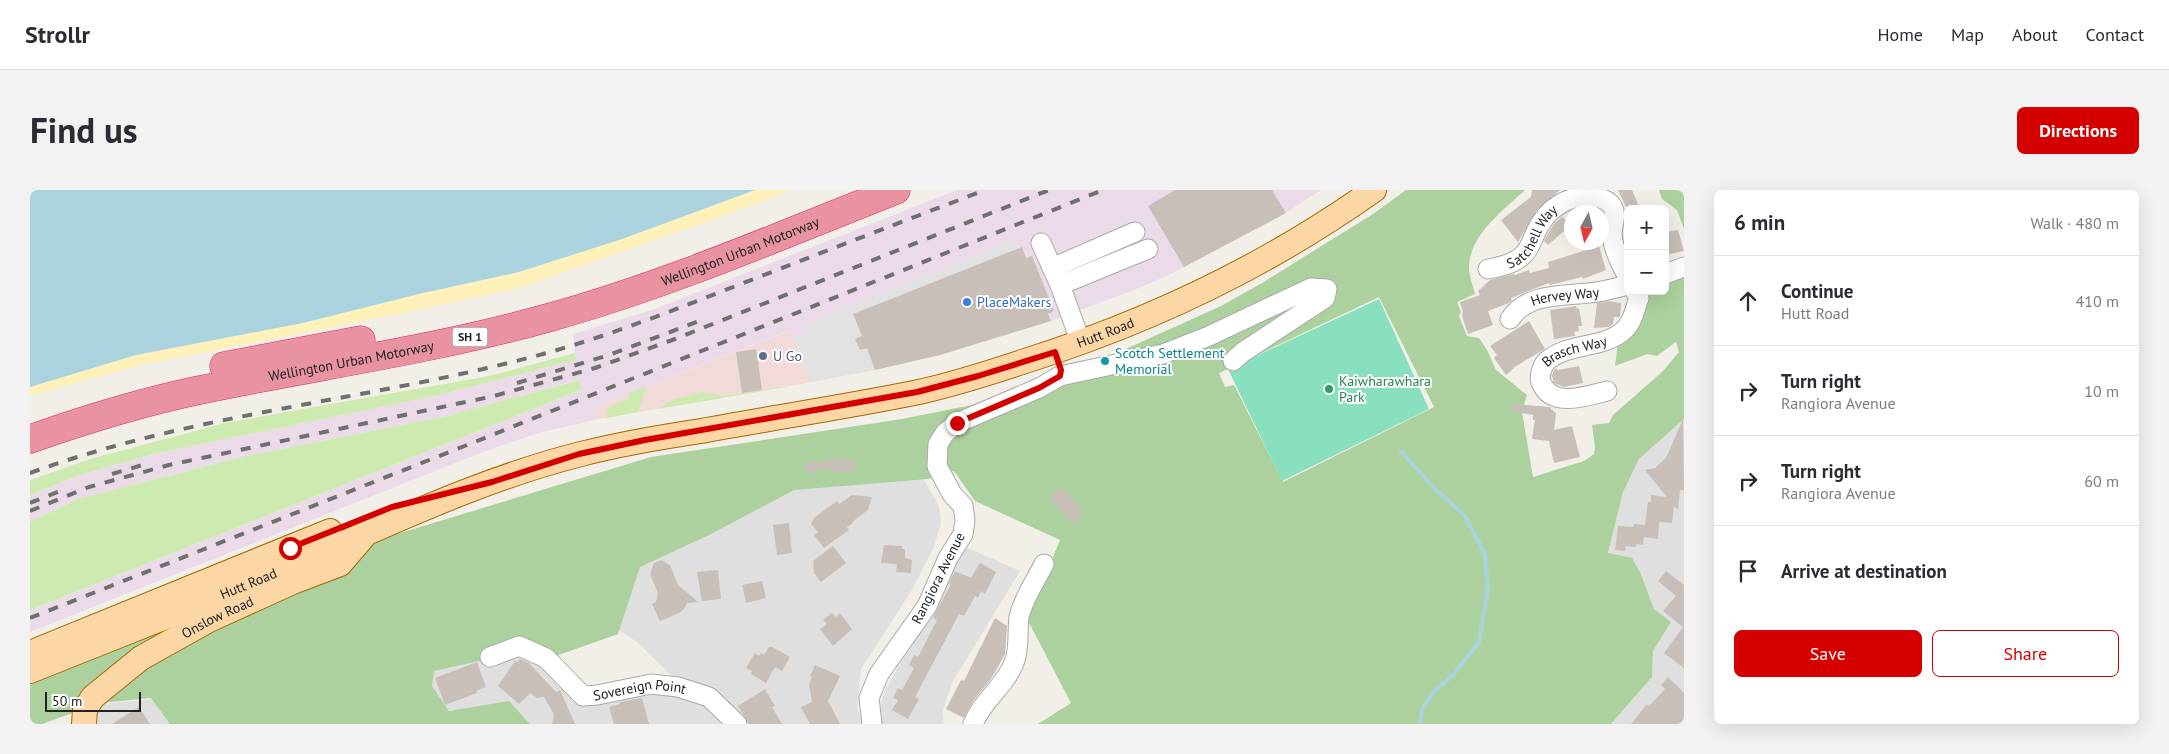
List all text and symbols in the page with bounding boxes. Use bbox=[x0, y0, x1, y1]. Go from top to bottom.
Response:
text: Strollr bbox=[25, 19, 90, 50]
text: Home bbox=[1877, 23, 1923, 46]
text: Map bbox=[1951, 23, 1984, 46]
text: About bbox=[2012, 23, 2058, 46]
text: Contact bbox=[2086, 23, 2144, 46]
text: Find us bbox=[30, 107, 138, 153]
button: Directions bbox=[2017, 107, 2139, 154]
street label: Satchell Way bbox=[1504, 200, 1561, 273]
north arrow bbox=[1564, 205, 1609, 250]
map controls bbox=[1624, 205, 1669, 295]
button: + bbox=[1624, 205, 1669, 250]
text: 6 min bbox=[1734, 209, 1785, 236]
street label: Wellington Urban Motorway bbox=[659, 213, 822, 290]
text: Walk · 480 m bbox=[2030, 213, 2119, 233]
button: − bbox=[1624, 250, 1669, 295]
text: Continue bbox=[1781, 279, 1853, 303]
street label: Hervey Way bbox=[1528, 283, 1601, 310]
icon: ahead bbox=[1734, 287, 1762, 315]
text: 410 m bbox=[2076, 291, 2119, 311]
place label: PlaceMakers bbox=[977, 293, 1051, 311]
marker: PlaceMakers bbox=[961, 296, 973, 308]
text: Hutt Road bbox=[1781, 303, 1849, 323]
street label: Hutt Road bbox=[1074, 313, 1137, 352]
road number: SH 1 bbox=[452, 328, 488, 346]
street label: Brasch Way bbox=[1538, 332, 1610, 371]
street label: Wellington Urban Motorway bbox=[267, 336, 436, 385]
place label: Scotch Settlement Memorial bbox=[1115, 344, 1225, 378]
place label: U Go bbox=[773, 347, 802, 365]
marker: U Go bbox=[757, 350, 769, 362]
marker: Scotch Settlement Memorial bbox=[1099, 355, 1111, 367]
text: Turn right bbox=[1781, 369, 1861, 393]
place label: Kaiwharawhara Park bbox=[1339, 372, 1431, 406]
icon: right bbox=[1734, 377, 1762, 405]
text: 10 m bbox=[2084, 381, 2119, 401]
marker: Kaiwharawhara Park bbox=[1323, 383, 1335, 395]
text: Rangiora Avenue bbox=[1781, 393, 1896, 413]
route end bbox=[946, 412, 969, 435]
text: Turn right bbox=[1781, 459, 1861, 483]
icon: right bbox=[1734, 467, 1762, 495]
text: 60 m bbox=[2084, 471, 2119, 491]
text: Rangiora Avenue bbox=[1781, 483, 1896, 503]
street label: Rangiora Avenue bbox=[907, 529, 969, 627]
route start bbox=[279, 537, 302, 560]
icon: arrive bbox=[1734, 557, 1762, 585]
text: Arrive at destination bbox=[1781, 559, 1947, 583]
street label: Hutt Road bbox=[217, 564, 279, 603]
street label: Onslow Road bbox=[178, 592, 256, 643]
button: Save bbox=[1734, 630, 1922, 677]
button: Share bbox=[1932, 630, 2119, 677]
street label: Sovereign Point bbox=[592, 675, 689, 705]
scale bar bbox=[45, 689, 141, 712]
text: 50 m bbox=[52, 692, 82, 710]

